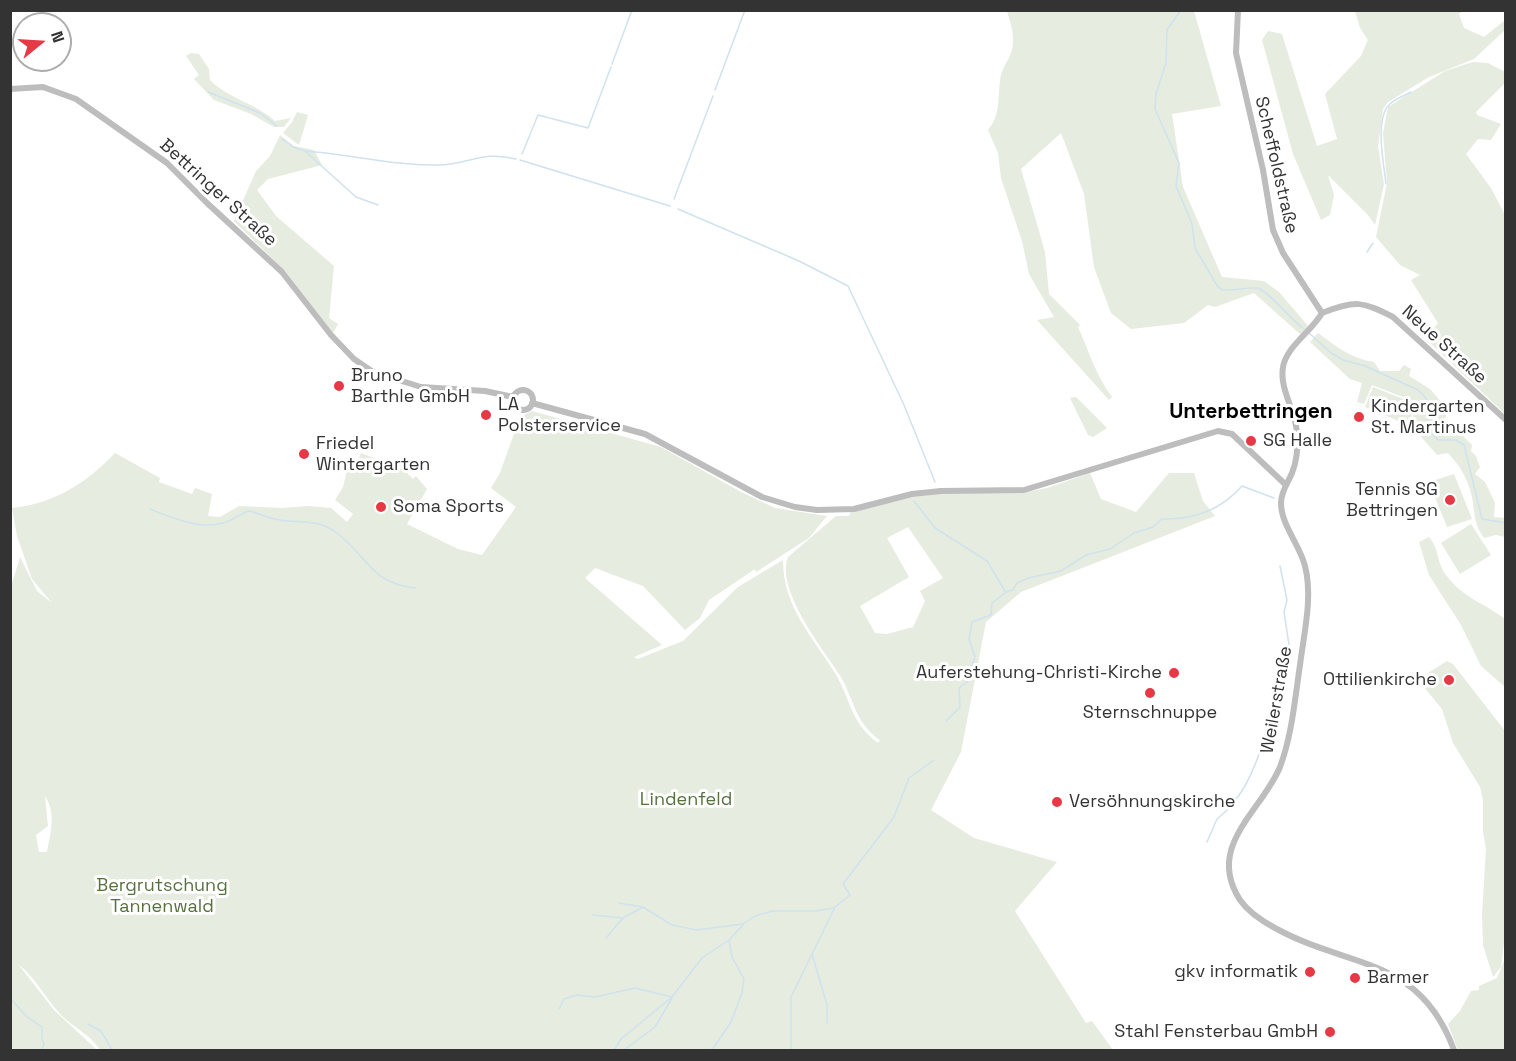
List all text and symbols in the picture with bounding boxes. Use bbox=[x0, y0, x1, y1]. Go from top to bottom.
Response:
north arrow bbox=[12, 12, 72, 72]
text: N bbox=[46, 29, 69, 45]
street label: Scheffoldstraße bbox=[1250, 94, 1302, 236]
street label: Bettringer Straße bbox=[155, 135, 281, 251]
street label: Neue Straße bbox=[1397, 301, 1491, 389]
place label: Bruno Barthle GmbH bbox=[351, 365, 470, 407]
marker: Bruno Barthle GmbH bbox=[332, 379, 346, 393]
place label: LA Polsterservice bbox=[498, 394, 621, 436]
place label: Kindergarten St. Martinus bbox=[1371, 396, 1484, 438]
district label: Unterbettringen bbox=[1169, 399, 1333, 425]
marker: LA Polsterservice bbox=[479, 408, 493, 422]
marker: Kindergarten St. Martinus bbox=[1352, 410, 1366, 424]
place label: SG Halle bbox=[1263, 430, 1332, 452]
place label: Friedel Wintergarten bbox=[316, 433, 430, 476]
marker: SG Halle bbox=[1244, 434, 1258, 448]
marker: Friedel Wintergarten bbox=[297, 447, 311, 461]
place label: Tennis SG Bettringen bbox=[1346, 479, 1438, 522]
marker: Tennis SG Bettringen bbox=[1443, 493, 1457, 507]
place label: Soma Sports bbox=[393, 496, 504, 518]
marker: Soma Sports bbox=[374, 500, 388, 514]
street label: Weilerstraße bbox=[1257, 645, 1297, 755]
place label: Auferstehung-Christi-Kirche bbox=[916, 662, 1162, 684]
marker: Auferstehung-Christi-Kirche bbox=[1167, 666, 1181, 680]
place label: Ottilienkirche bbox=[1323, 669, 1437, 691]
marker: Ottilienkirche bbox=[1442, 673, 1456, 687]
marker: Sternschnuppe bbox=[1143, 686, 1157, 700]
place label: Sternschnuppe bbox=[1083, 702, 1217, 724]
park label: Lindenfeld bbox=[640, 789, 732, 811]
place label: Versöhnungskirche bbox=[1069, 791, 1235, 813]
marker: Versöhnungskirche bbox=[1050, 795, 1064, 809]
park label: Bergrutschung Tannenwald bbox=[96, 875, 228, 918]
place label: gkv informatik bbox=[1174, 961, 1298, 983]
marker: gkv informatik bbox=[1303, 965, 1317, 979]
place label: Barmer bbox=[1367, 967, 1429, 989]
marker: Barmer bbox=[1348, 971, 1362, 985]
place label: Stahl Fensterbau GmbH bbox=[1114, 1021, 1318, 1043]
marker: Stahl Fensterbau GmbH bbox=[1323, 1025, 1337, 1039]

